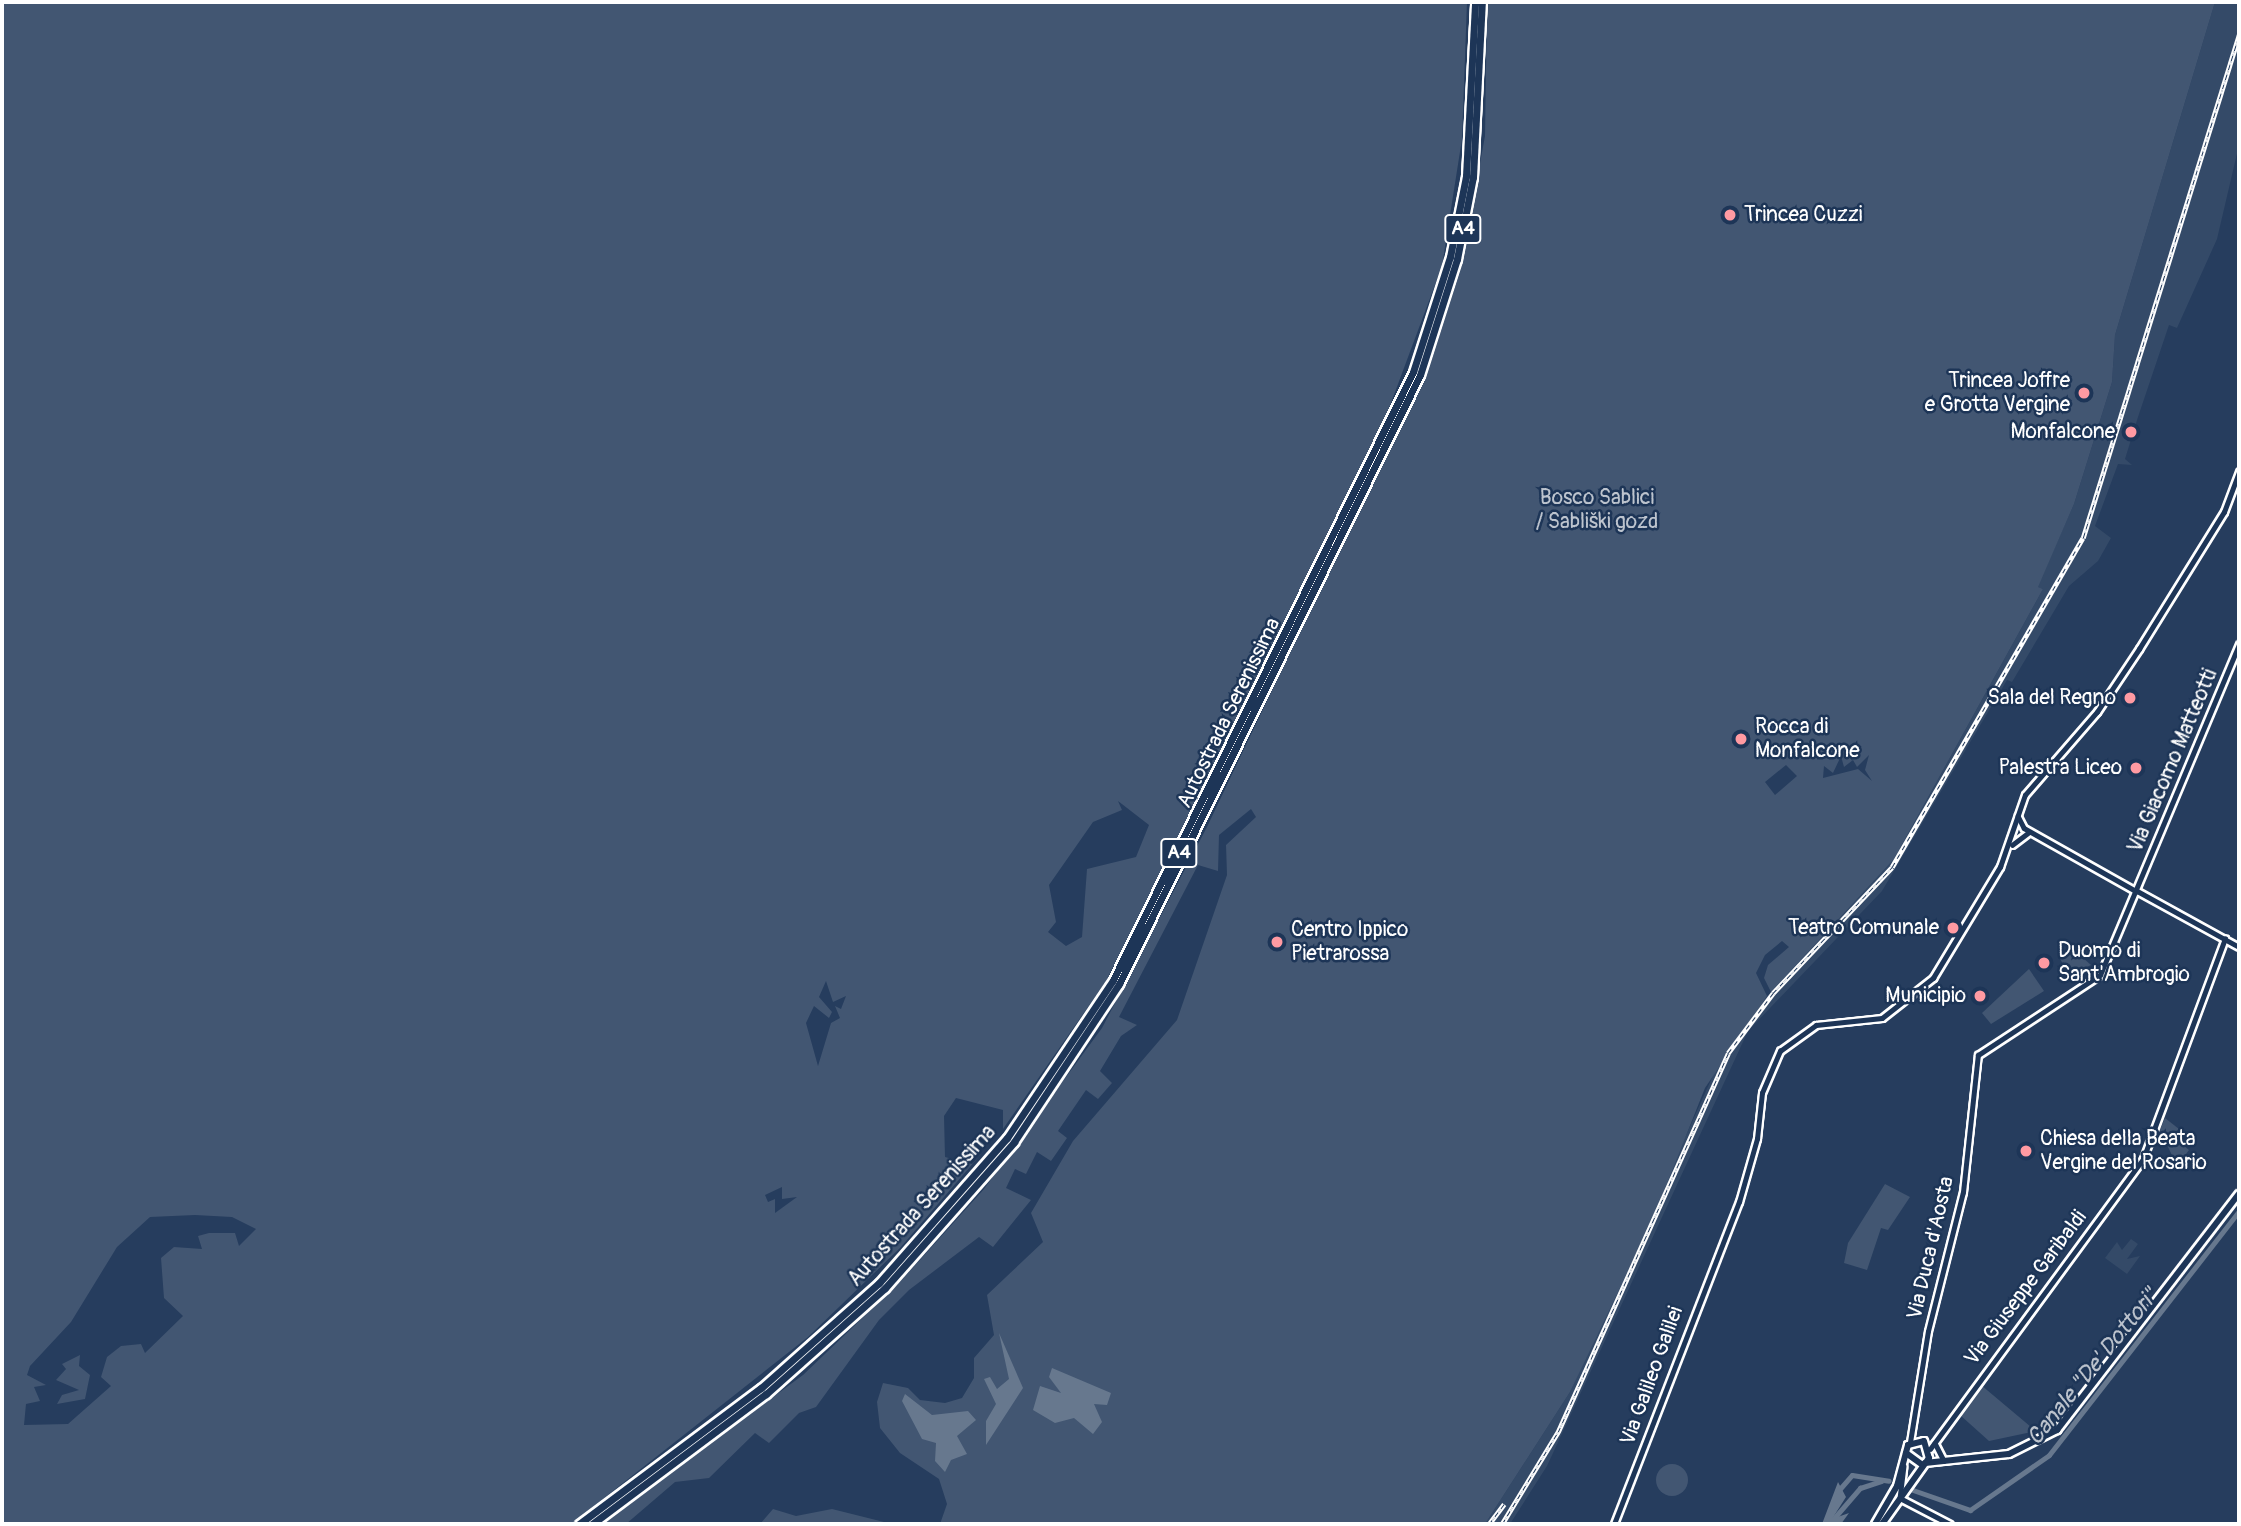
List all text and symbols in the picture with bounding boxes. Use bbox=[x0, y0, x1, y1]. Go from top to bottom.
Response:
place label: Trincea Cuzzi bbox=[1744, 202, 1862, 228]
marker: Trincea Cuzzi bbox=[1722, 207, 1738, 223]
road number: A4 bbox=[1444, 214, 1482, 244]
place label: Trincea Joffre e Grotta Vergine bbox=[1925, 368, 2070, 418]
marker: Trincea Joffre e Grotta Vergine bbox=[2076, 385, 2092, 401]
place label: Monfalcone bbox=[2011, 419, 2115, 445]
marker: Monfalcone bbox=[2121, 422, 2141, 442]
park label: Bosco Sablici / Sabliški gozd bbox=[1536, 485, 1658, 535]
street label: Autostrada Serenissima bbox=[1172, 614, 1286, 812]
street label: Via Giacomo Matteotti bbox=[2123, 665, 2223, 857]
place label: Sala del Regno bbox=[1988, 685, 2116, 711]
marker: Sala del Regno bbox=[2122, 690, 2138, 706]
place label: Rocca di Monfalcone bbox=[1755, 714, 1859, 764]
marker: Rocca di Monfalcone bbox=[1733, 731, 1749, 747]
place label: Palestra Liceo bbox=[1999, 755, 2122, 781]
marker: Palestra Liceo bbox=[2128, 760, 2144, 776]
road number: A4 bbox=[1160, 838, 1198, 868]
place label: Teatro Comunale bbox=[1788, 915, 1939, 941]
place label: Centro Ippico Pietrarossa bbox=[1291, 917, 1408, 967]
marker: Teatro Comunale bbox=[1945, 920, 1961, 936]
marker: Centro Ippico Pietrarossa bbox=[1269, 934, 1285, 950]
place label: Duomo di Sant'Ambrogio bbox=[2058, 938, 2190, 988]
marker: Duomo di Sant'Ambrogio bbox=[2036, 955, 2052, 971]
place label: Municipio bbox=[1885, 983, 1966, 1009]
marker: Municipio bbox=[1972, 988, 1988, 1004]
street label: Autostrada Serenissima bbox=[843, 1120, 1001, 1292]
place label: Chiesa della Beata Vergine del Rosario bbox=[2040, 1126, 2207, 1176]
marker: Chiesa della Beata Vergine del Rosario bbox=[2018, 1143, 2034, 1159]
street label: Via Duca d'Aosta bbox=[1902, 1174, 1960, 1322]
street label: Via Giuseppe Garibaldi bbox=[1960, 1206, 2092, 1370]
water label: Canale "De' Dottori" bbox=[2021, 1283, 2165, 1451]
street label: Via Galileo Galilei bbox=[1615, 1303, 1689, 1449]

